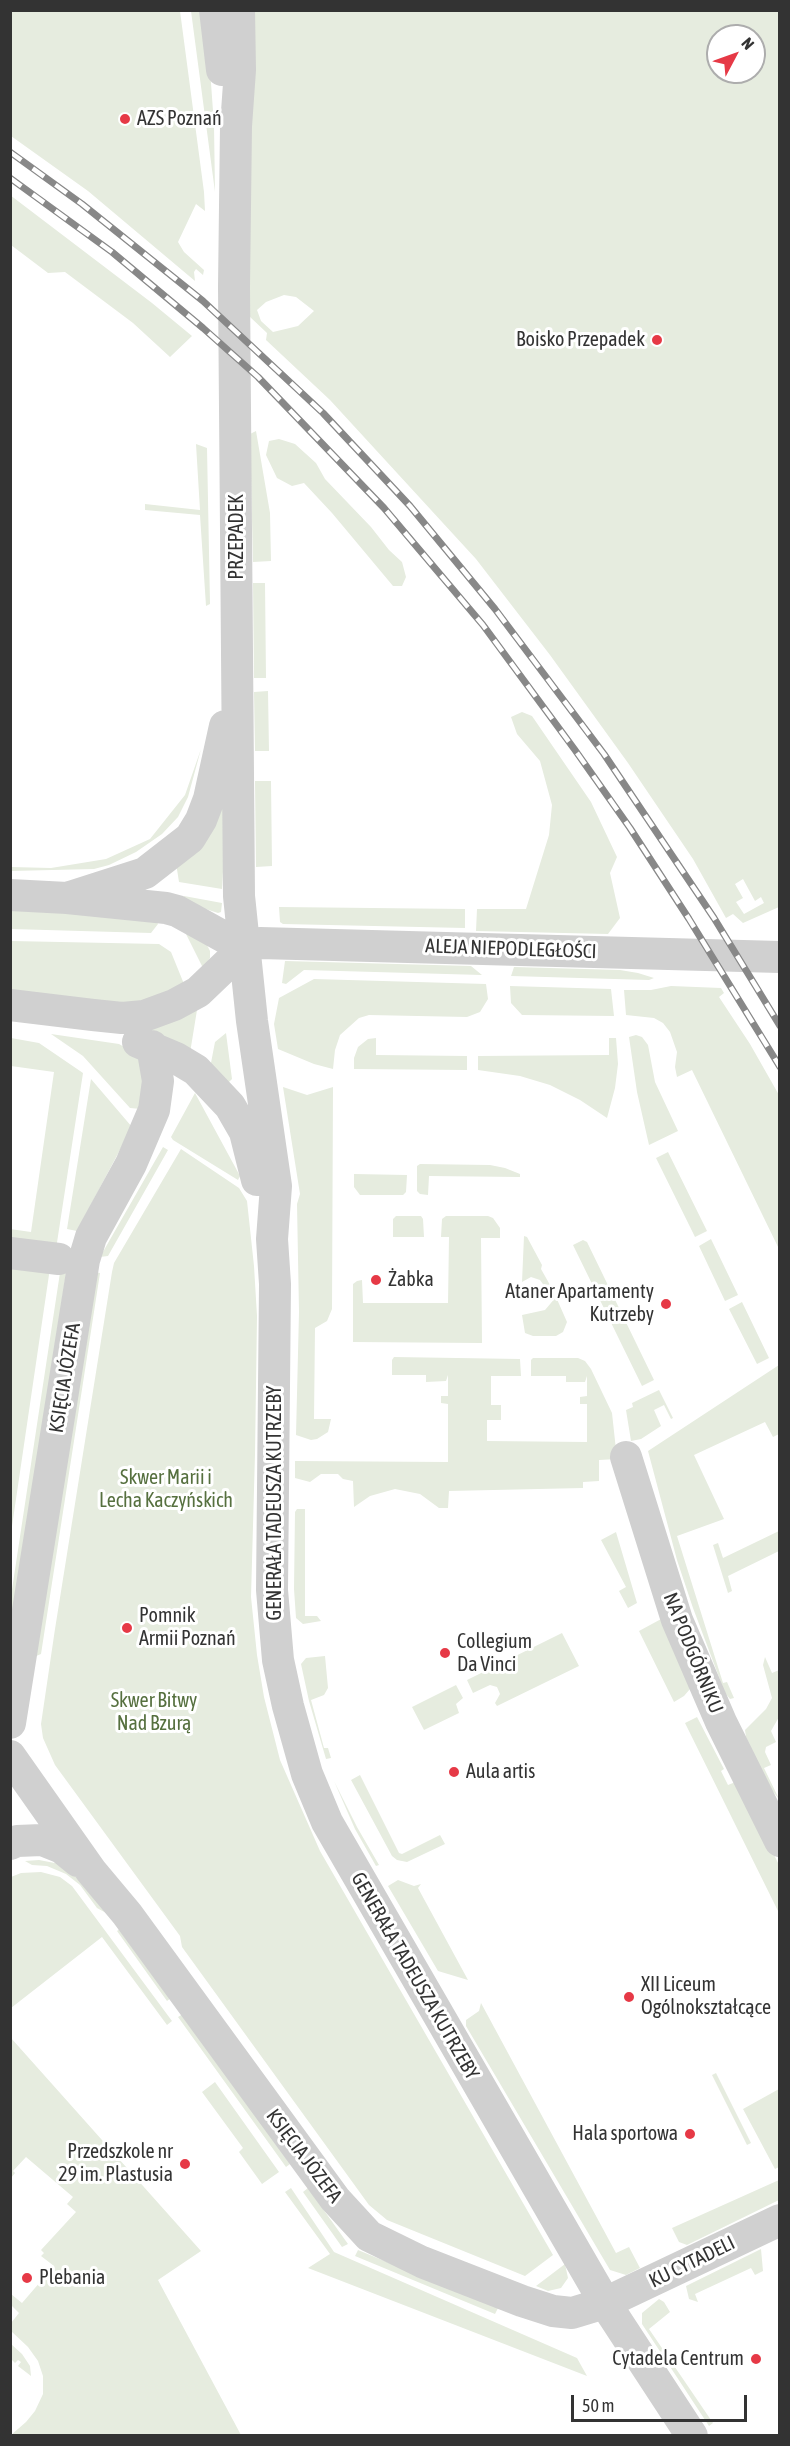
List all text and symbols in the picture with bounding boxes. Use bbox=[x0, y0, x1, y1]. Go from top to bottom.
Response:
north arrow bbox=[706, 24, 766, 84]
text: N bbox=[738, 34, 758, 53]
place label: AZS Poznań bbox=[137, 107, 222, 131]
marker: AZS Poznań bbox=[118, 112, 132, 126]
place label: Boisko Przepadek bbox=[516, 328, 645, 352]
marker: Boisko Przepadek bbox=[650, 333, 664, 347]
street label: PRZEPADEK bbox=[225, 494, 249, 580]
street label: ALEJA NIEPODLEGŁOŚCI bbox=[425, 934, 597, 964]
place label: Żabka bbox=[388, 1268, 434, 1292]
marker: Żabka bbox=[369, 1273, 383, 1287]
place label: Ataner Apartamenty Kutrzeby bbox=[505, 1280, 654, 1327]
marker: Ataner Apartamenty Kutrzeby bbox=[659, 1297, 673, 1311]
street label: KSIĘCIA JÓZEFA bbox=[44, 1321, 86, 1435]
street label: GENERAŁA TADEUSZA KUTRZEBY bbox=[263, 1385, 287, 1621]
park label: Skwer Marii i Lecha Kaczyńskich bbox=[99, 1466, 233, 1513]
street label: NA PODGÓRNIKU bbox=[658, 1589, 728, 1717]
place label: Pomnik Armii Poznań bbox=[139, 1604, 236, 1651]
marker: Pomnik Armii Poznań bbox=[120, 1621, 134, 1635]
place label: Collegium Da Vinci bbox=[457, 1630, 532, 1677]
marker: Collegium Da Vinci bbox=[438, 1646, 452, 1660]
park label: Skwer Bitwy Nad Bzurą bbox=[111, 1689, 197, 1736]
place label: Aula artis bbox=[466, 1760, 535, 1784]
marker: Aula artis bbox=[447, 1765, 461, 1779]
street label: GENERAŁA TADEUSZA KUTRZEBY bbox=[346, 1868, 484, 2084]
place label: XII Liceum Ogólnokształcące bbox=[641, 1973, 771, 2020]
marker: XII Liceum Ogólnokształcące bbox=[622, 1990, 636, 2004]
street label: KSIĘCIA JÓZEFA bbox=[261, 2104, 347, 2208]
place label: Hala sportowa bbox=[572, 2122, 678, 2146]
marker: Hala sportowa bbox=[683, 2127, 697, 2141]
place label: Przedszkole nr 29 im. Plastusia bbox=[58, 2140, 173, 2187]
marker: Przedszkole nr 29 im. Plastusia bbox=[178, 2157, 192, 2171]
street label: KU CYTADELI bbox=[645, 2231, 739, 2293]
place label: Plebania bbox=[39, 2266, 105, 2290]
marker: Plebania bbox=[20, 2271, 34, 2285]
place label: Cytadela Centrum bbox=[612, 2347, 744, 2371]
marker: Cytadela Centrum bbox=[749, 2352, 763, 2366]
scale bar bbox=[574, 2383, 750, 2421]
text: 50 m bbox=[582, 2395, 614, 2416]

